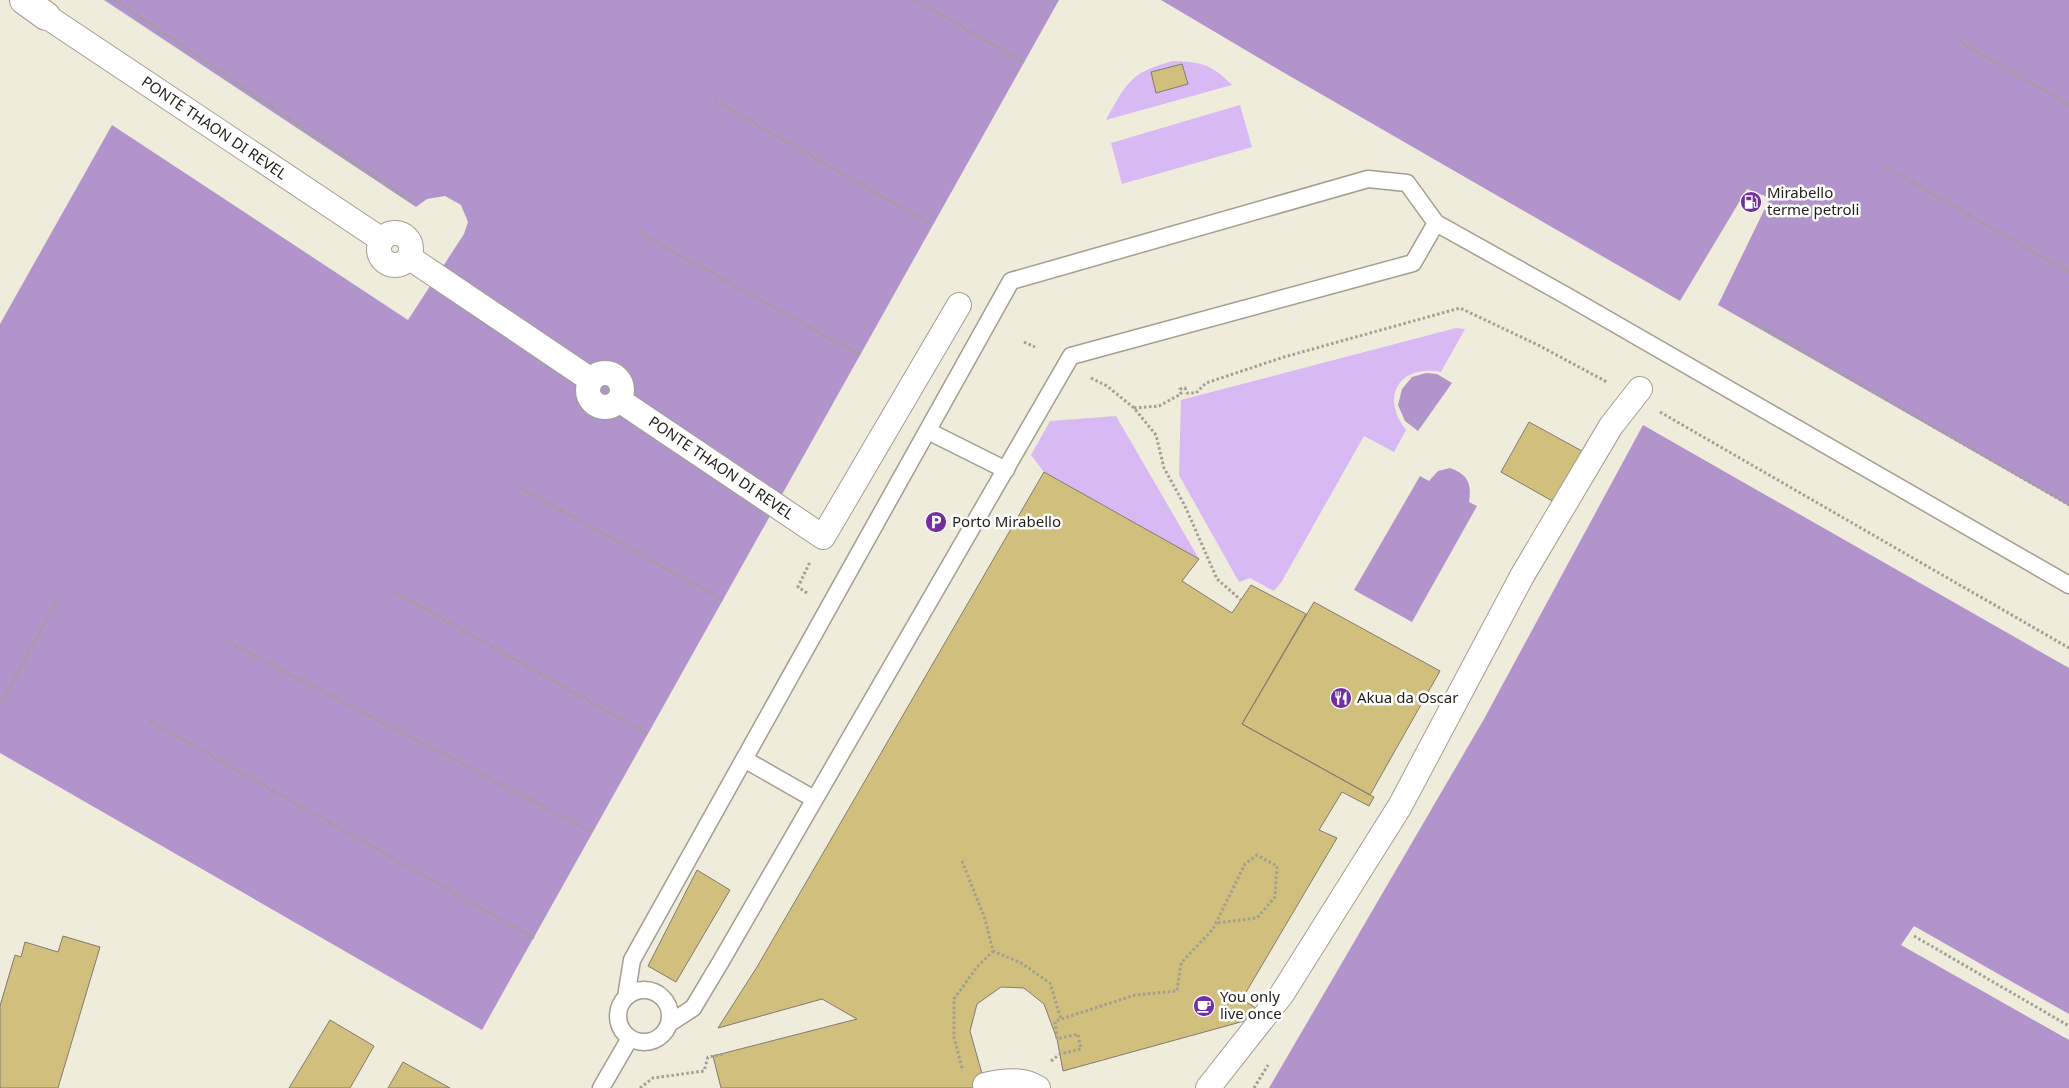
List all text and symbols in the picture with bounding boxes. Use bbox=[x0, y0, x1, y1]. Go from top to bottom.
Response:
street label: PONTE THAON DI REVEL bbox=[138, 71, 291, 183]
place label: Mirabello terme petroli bbox=[1767, 182, 1859, 219]
fuel station icon: Mirabello terme petroli bbox=[1739, 190, 1763, 214]
street label: PONTE THAON DI REVEL bbox=[645, 411, 798, 523]
parking icon: Porto Mirabello bbox=[924, 510, 948, 534]
place label: Porto Mirabello bbox=[952, 511, 1061, 531]
restaurant icon: Akua da Oscar bbox=[1329, 686, 1353, 710]
place label: Akua da Oscar bbox=[1357, 687, 1458, 707]
place label: You only live once bbox=[1220, 986, 1282, 1023]
cafe icon: You only live once bbox=[1192, 994, 1216, 1018]

